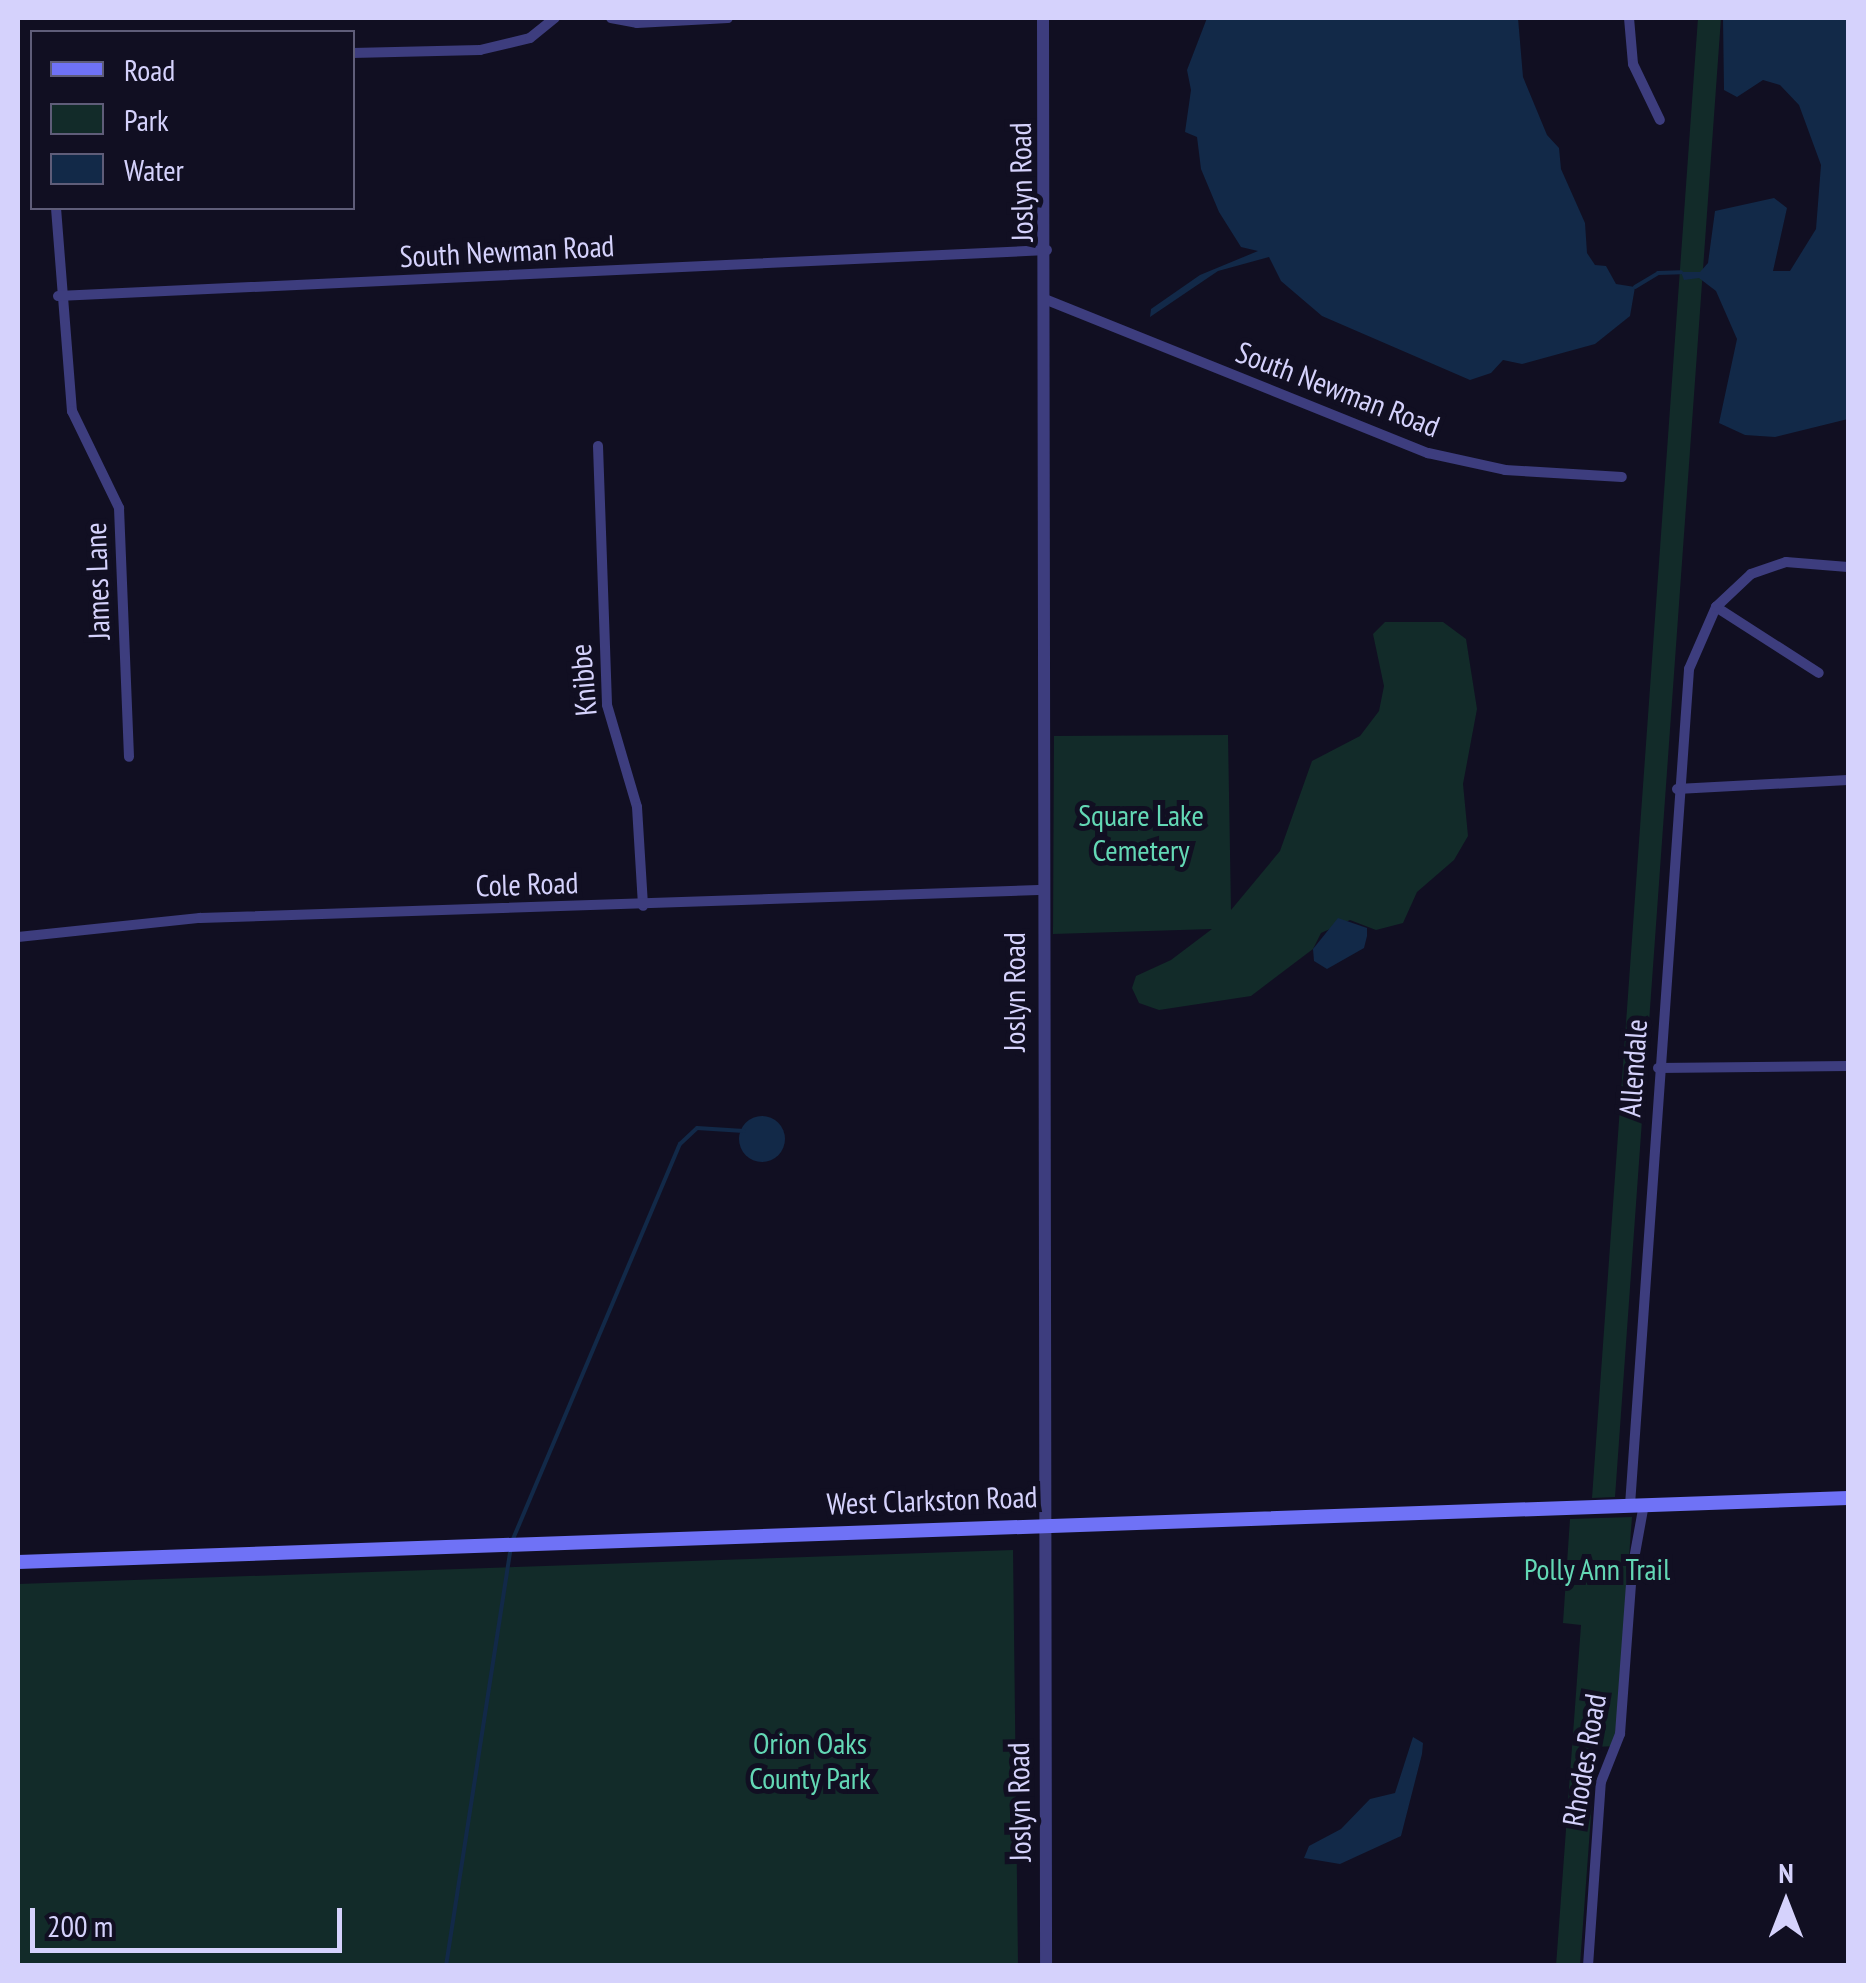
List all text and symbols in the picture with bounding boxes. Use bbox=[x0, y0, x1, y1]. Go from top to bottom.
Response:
legend bbox=[30, 30, 355, 210]
text: Road bbox=[124, 50, 175, 89]
text: Park bbox=[124, 100, 169, 139]
street label: Joslyn Road bbox=[1002, 122, 1040, 242]
text: Water bbox=[124, 150, 184, 189]
street label: South Newman Road bbox=[399, 227, 615, 275]
street label: South Newman Road bbox=[1231, 334, 1445, 444]
street label: James Lane bbox=[77, 522, 117, 640]
street label: Knibbe bbox=[562, 642, 604, 718]
park label: Square Lake Cemetery bbox=[1078, 797, 1204, 868]
street label: Cole Road bbox=[475, 864, 579, 904]
street label: Joslyn Road bbox=[996, 932, 1032, 1052]
street label: Allendale bbox=[1612, 1018, 1654, 1118]
street label: West Clarkston Road bbox=[826, 1478, 1038, 1522]
park label: Polly Ann Trail bbox=[1523, 1551, 1671, 1587]
street label: Rhodes Road bbox=[1555, 1691, 1613, 1829]
park label: Orion Oaks County Park bbox=[749, 1725, 871, 1796]
street label: Joslyn Road bbox=[1000, 1742, 1038, 1862]
north arrow bbox=[1736, 1853, 1836, 1953]
text: N bbox=[1778, 1854, 1794, 1891]
scale bar bbox=[35, 1888, 348, 1950]
text: 200 m bbox=[47, 1906, 113, 1945]

